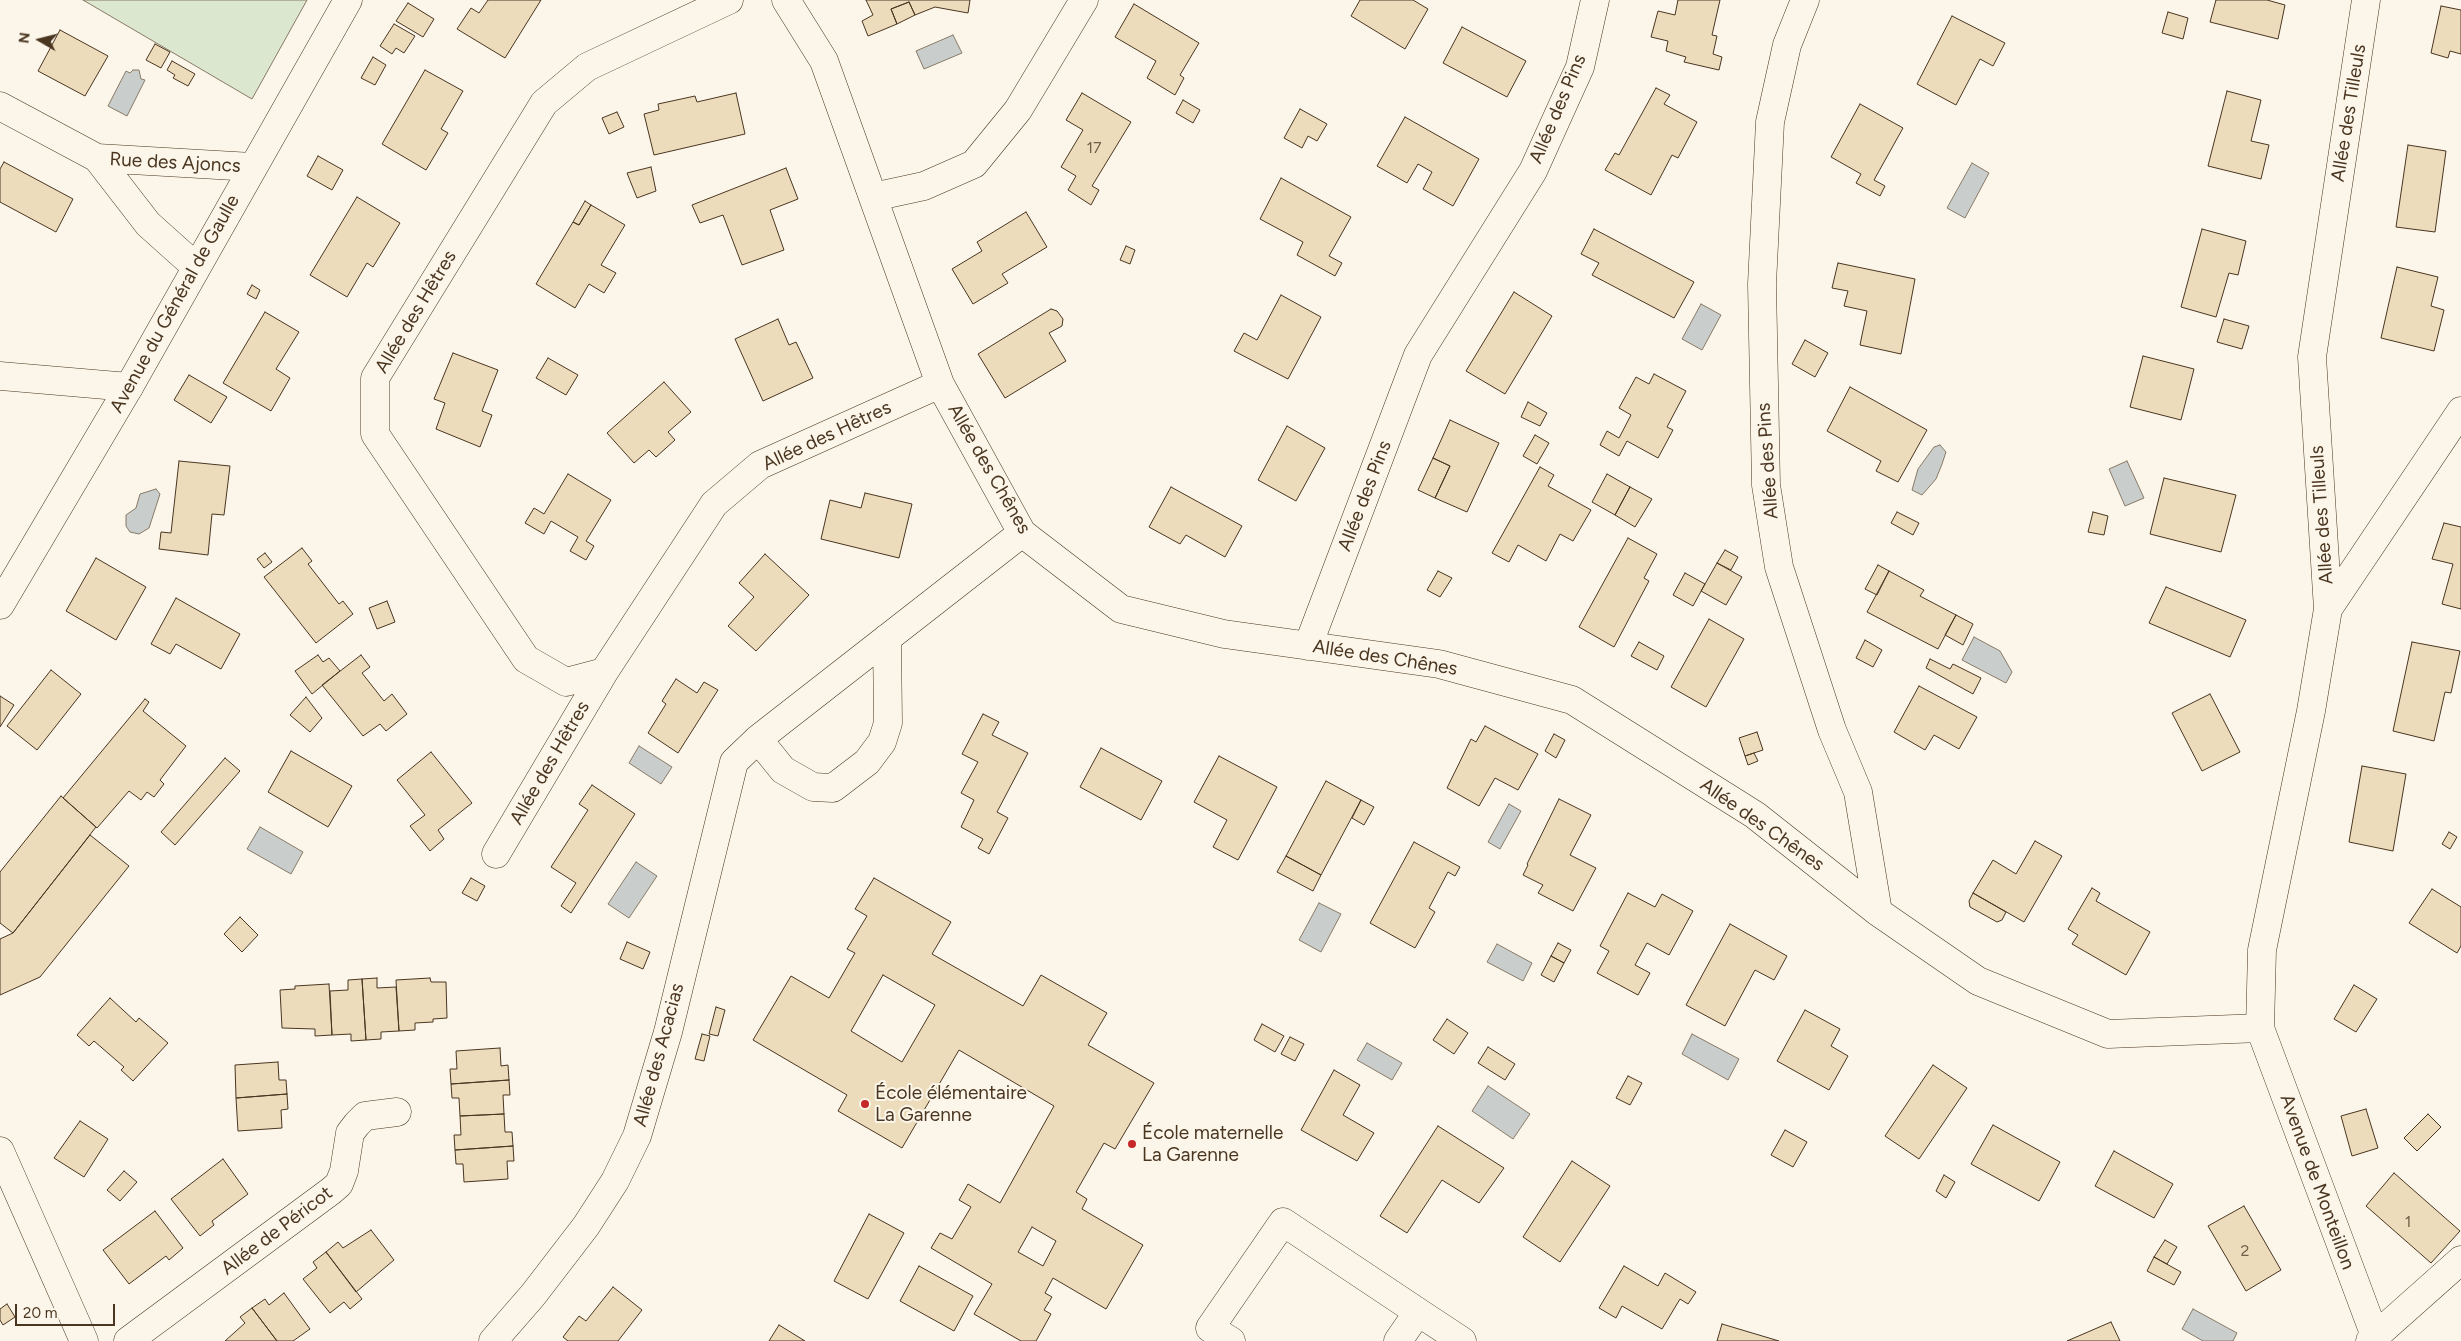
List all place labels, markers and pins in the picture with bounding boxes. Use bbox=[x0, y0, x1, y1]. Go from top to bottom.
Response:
place label: École élémentaire La Garenne bbox=[875, 1082, 1027, 1126]
marker: École élémentaire La Garenne bbox=[859, 1098, 871, 1110]
place label: École maternelle La Garenne bbox=[1142, 1122, 1283, 1166]
marker: École maternelle La Garenne bbox=[1126, 1138, 1138, 1150]

